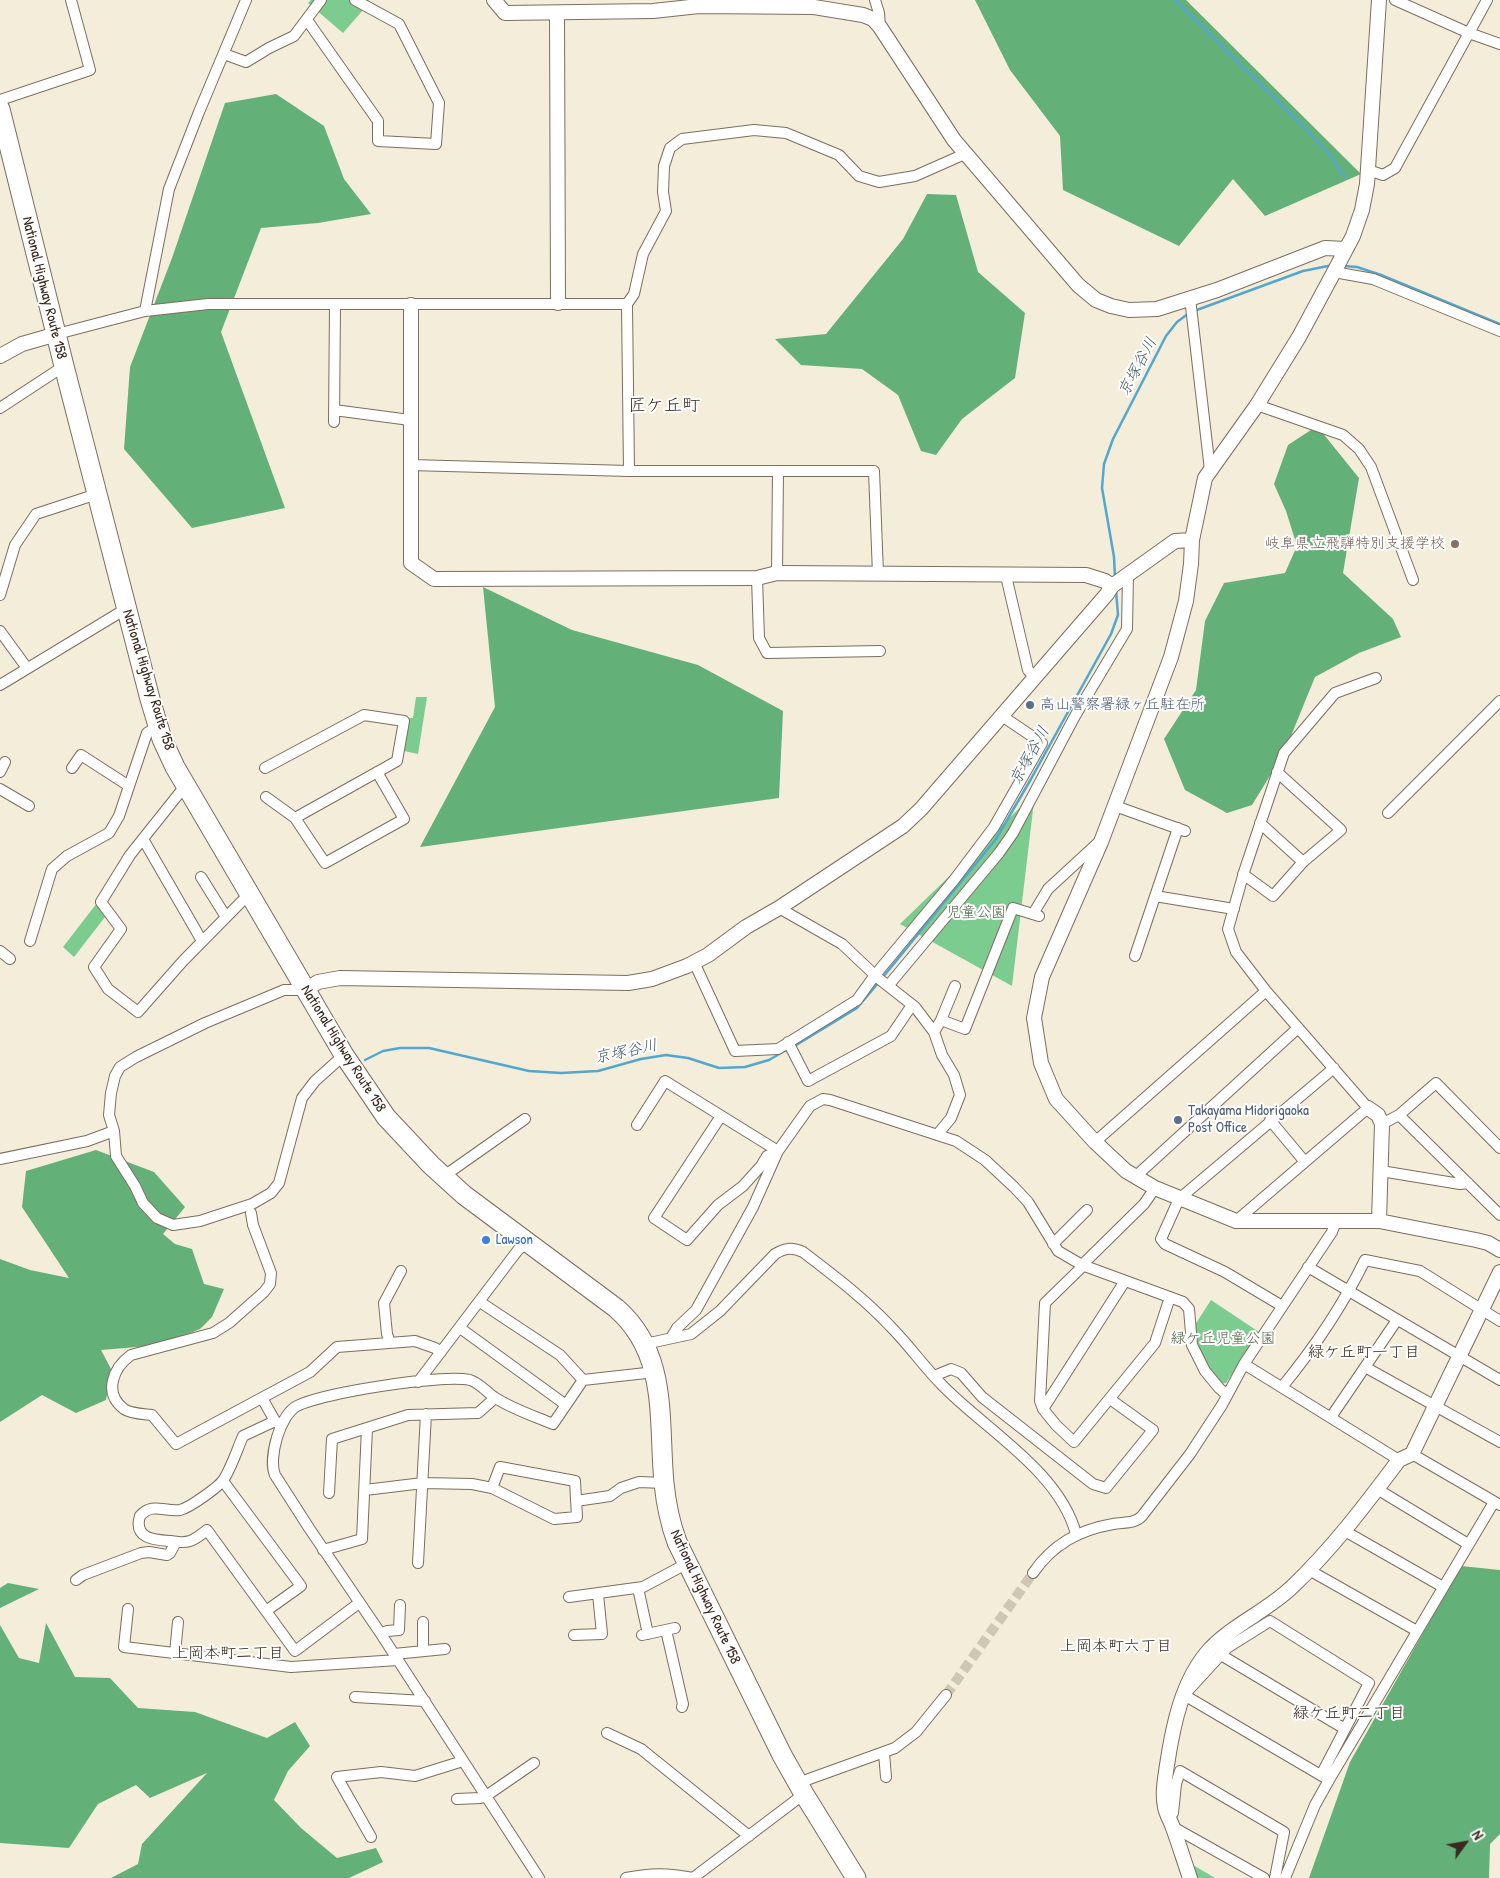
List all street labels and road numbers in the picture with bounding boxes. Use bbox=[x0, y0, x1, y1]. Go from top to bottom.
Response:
street label: National Highway Route 158 bbox=[18, 215, 70, 361]
street label: National Highway Route 158 bbox=[118, 607, 178, 753]
street label: National Highway Route 158 bbox=[297, 982, 389, 1116]
street label: National Highway Route 158 bbox=[666, 1527, 744, 1667]

